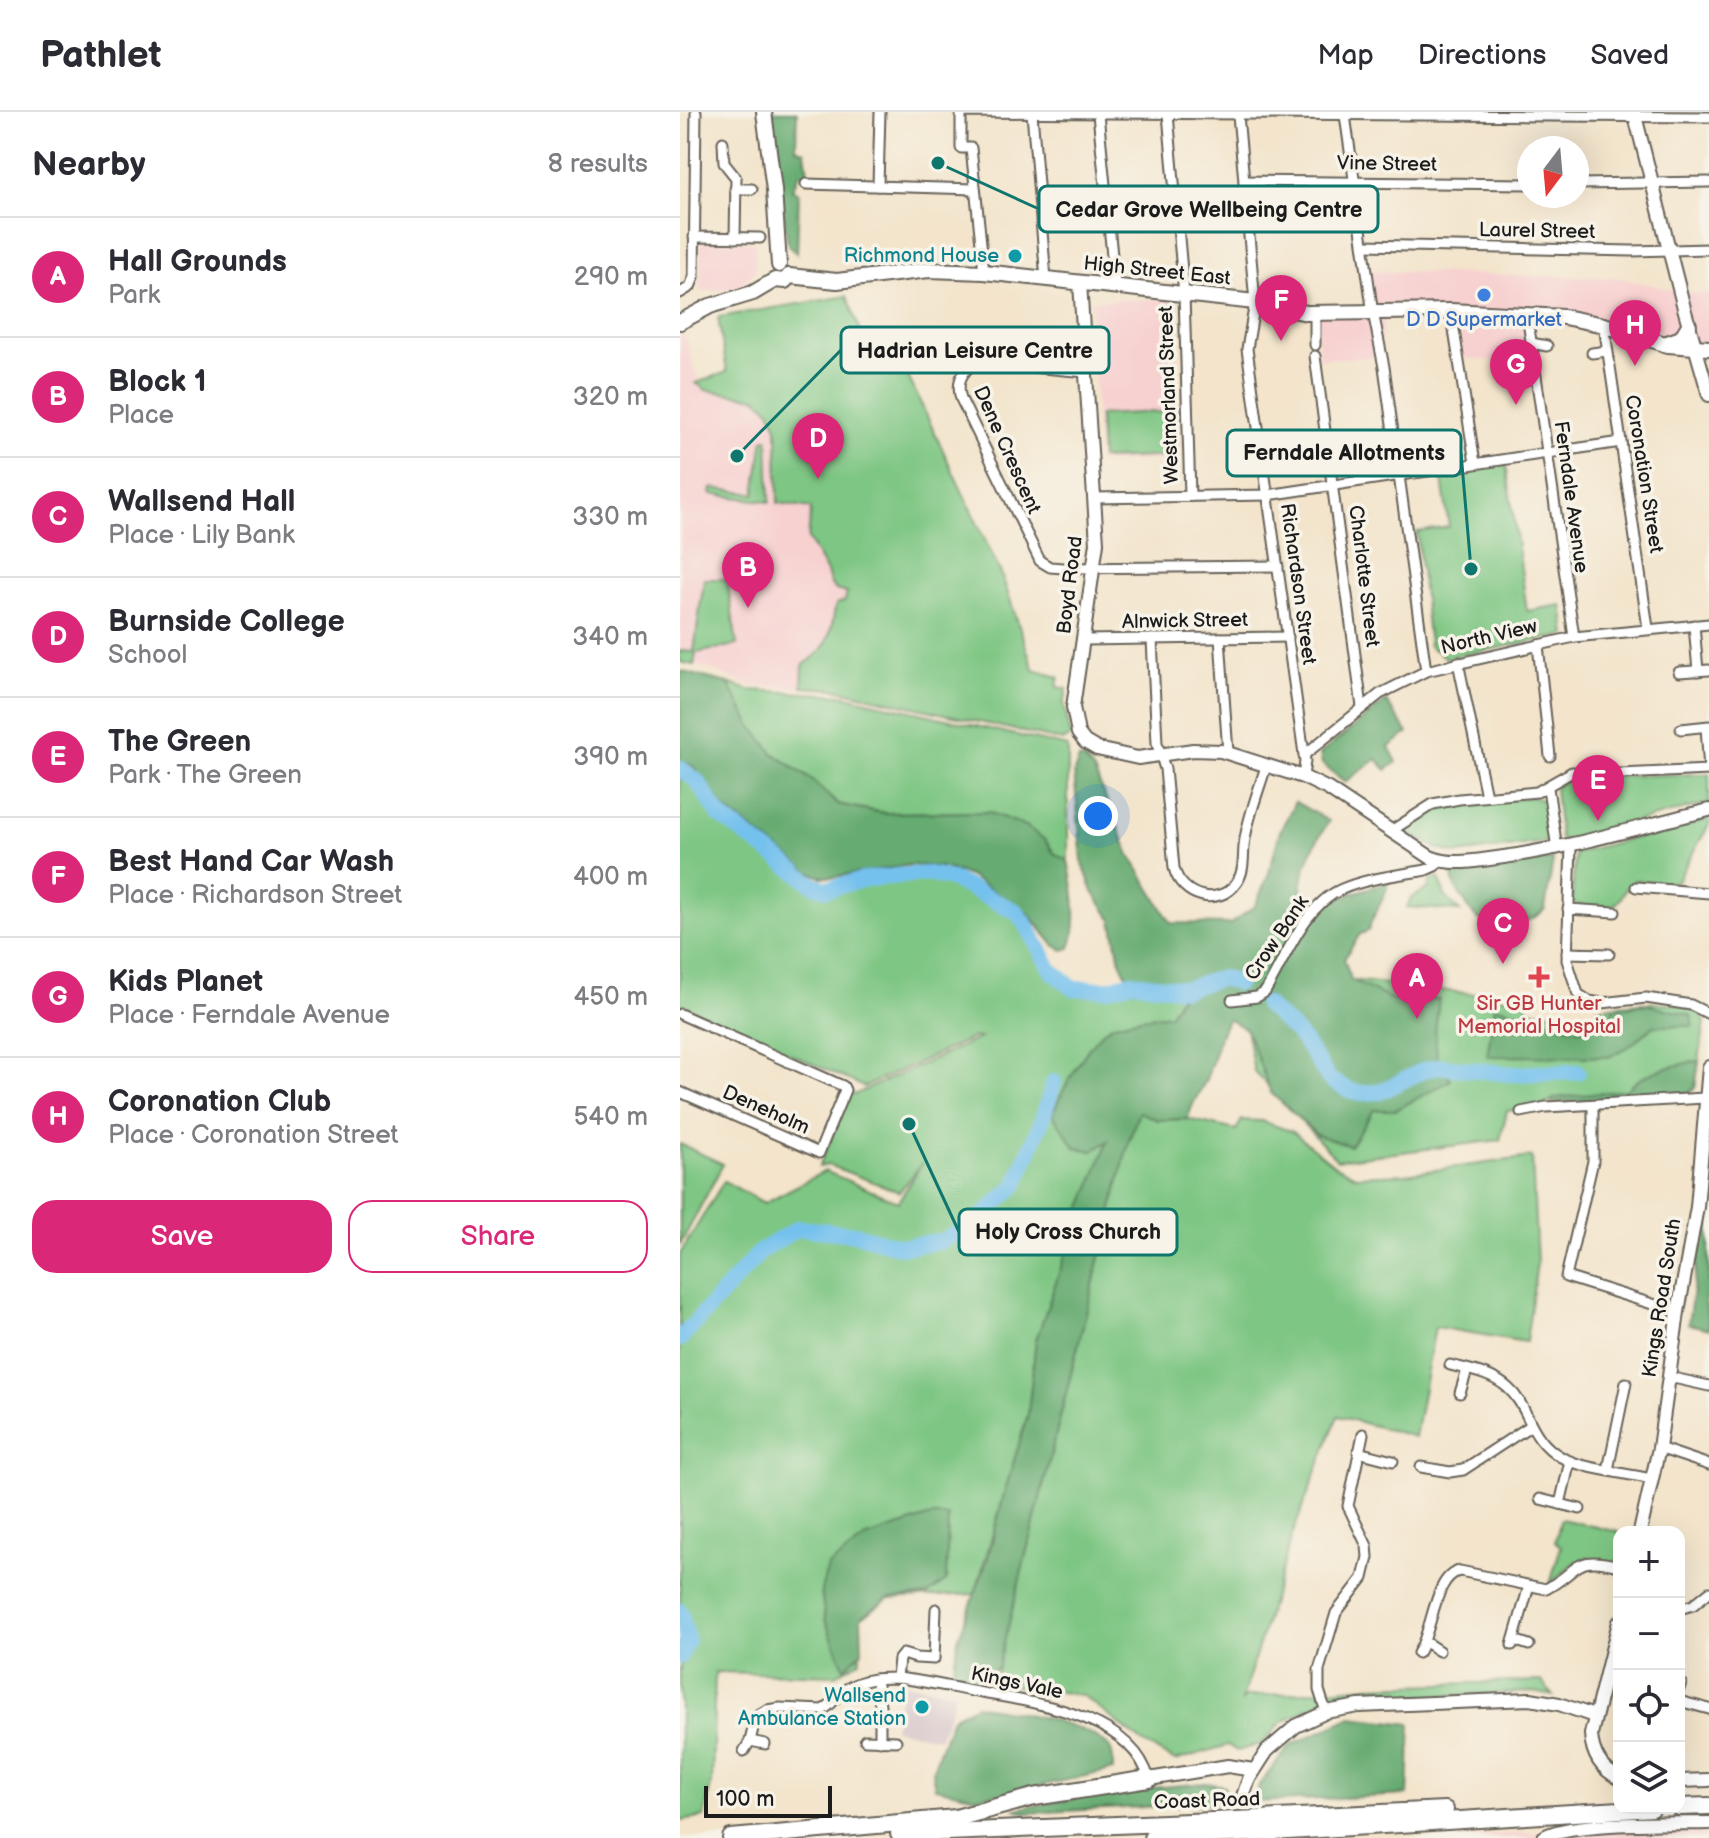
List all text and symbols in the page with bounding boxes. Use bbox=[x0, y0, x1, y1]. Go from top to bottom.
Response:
text: Pathlet bbox=[40, 33, 161, 78]
text: Map bbox=[1317, 39, 1374, 72]
text: Directions bbox=[1418, 39, 1546, 72]
text: Saved bbox=[1590, 39, 1669, 72]
north arrow bbox=[1517, 136, 1589, 208]
text: Nearby bbox=[32, 144, 146, 185]
text: 8 results bbox=[548, 149, 648, 180]
street label: Vine Street bbox=[1337, 151, 1437, 177]
callout: Cedar Grove Wellbeing Centre bbox=[1039, 186, 1378, 232]
text: Cedar Grove Wellbeing Centre bbox=[1055, 197, 1363, 224]
street label: Laurel Street bbox=[1479, 218, 1595, 244]
text: Hall Grounds bbox=[108, 244, 287, 280]
place label: Richmond House bbox=[844, 244, 999, 268]
marker: Richmond House bbox=[1006, 247, 1024, 265]
street label: High Street East bbox=[1082, 251, 1232, 291]
text: A bbox=[50, 262, 66, 293]
text: 290 m bbox=[574, 262, 648, 293]
pin: F bbox=[1255, 275, 1307, 341]
text: Park bbox=[108, 280, 160, 311]
marker: D D Supermarket bbox=[1475, 286, 1493, 304]
pin: H bbox=[1609, 300, 1661, 366]
street label: Westmorland Street bbox=[1154, 305, 1184, 485]
place label: D D Supermarket bbox=[1406, 308, 1562, 332]
callout: Hadrian Leisure Centre bbox=[841, 327, 1109, 373]
text: Hadrian Leisure Centre bbox=[857, 338, 1093, 365]
pin: G bbox=[1490, 339, 1542, 405]
text: Block 1 bbox=[108, 364, 207, 400]
text: B bbox=[49, 382, 67, 413]
text: 320 m bbox=[573, 382, 648, 413]
street label: Dene Crescent bbox=[968, 382, 1046, 518]
street label: Coronation Street bbox=[1620, 393, 1668, 555]
text: Place bbox=[108, 400, 174, 431]
pin: D bbox=[792, 413, 844, 479]
street label: Ferndale Avenue bbox=[1548, 419, 1594, 575]
callout: Ferndale Allotments bbox=[1227, 430, 1461, 476]
text: Ferndale Allotments bbox=[1243, 440, 1445, 467]
text: Wallsend Hall bbox=[108, 484, 295, 520]
text: C bbox=[49, 502, 67, 533]
text: 330 m bbox=[572, 502, 648, 533]
street label: Richardson Street bbox=[1275, 502, 1321, 666]
street label: Charlotte Street bbox=[1343, 504, 1385, 648]
text: Place · Lily Bank bbox=[108, 520, 295, 551]
street label: Boyd Road bbox=[1052, 535, 1088, 635]
pin: B bbox=[722, 542, 774, 608]
text: Burnside College bbox=[108, 604, 345, 640]
street label: Alnwick Street bbox=[1122, 608, 1248, 634]
street label: North View bbox=[1438, 614, 1540, 660]
text: D bbox=[49, 622, 67, 653]
text: 340 m bbox=[572, 622, 648, 653]
text: School bbox=[108, 640, 187, 671]
text: The Green bbox=[108, 724, 251, 760]
text: E bbox=[50, 742, 66, 773]
text: 390 m bbox=[573, 742, 648, 773]
pin: E bbox=[1572, 755, 1624, 821]
text: Park · The Green bbox=[108, 760, 302, 791]
your location bbox=[1078, 796, 1118, 836]
text: Best Hand Car Wash bbox=[108, 844, 394, 880]
text: F bbox=[50, 862, 66, 893]
text: 400 m bbox=[573, 862, 648, 893]
text: Place · Richardson Street bbox=[108, 880, 402, 911]
street label: Crow Bank bbox=[1240, 891, 1314, 985]
pin: C bbox=[1477, 898, 1529, 964]
pin: A bbox=[1391, 953, 1443, 1019]
text: Kids Planet bbox=[108, 964, 263, 1000]
marker: Sir GB Hunter Memorial Hospital bbox=[1528, 966, 1550, 988]
text: G bbox=[48, 982, 68, 1013]
text: 450 m bbox=[573, 982, 648, 1013]
place label: Sir GB Hunter Memorial Hospital bbox=[1457, 992, 1621, 1039]
text: Place · Ferndale Avenue bbox=[108, 1000, 390, 1031]
street label: Deneholm bbox=[719, 1080, 813, 1140]
text: Coronation Club bbox=[108, 1084, 331, 1120]
text: H bbox=[48, 1102, 68, 1133]
text: 540 m bbox=[573, 1102, 648, 1133]
text: Place · Coronation Street bbox=[108, 1120, 399, 1151]
button: Save bbox=[32, 1200, 332, 1273]
button: Share bbox=[348, 1200, 648, 1273]
callout: Holy Cross Church bbox=[959, 1209, 1177, 1255]
street label: Kings Road South bbox=[1638, 1217, 1686, 1379]
text: Holy Cross Church bbox=[975, 1219, 1161, 1246]
map controls bbox=[1613, 1526, 1685, 1814]
button: + bbox=[1613, 1526, 1685, 1598]
button: − bbox=[1613, 1598, 1685, 1670]
street label: Kings Vale bbox=[969, 1662, 1065, 1704]
button: locate bbox=[1613, 1670, 1685, 1742]
place label: Wallsend Ambulance Station bbox=[738, 1684, 906, 1731]
marker: Wallsend Ambulance Station bbox=[913, 1698, 931, 1716]
button: layers bbox=[1613, 1742, 1685, 1814]
scale bar bbox=[704, 1782, 832, 1818]
text: 100 m bbox=[716, 1786, 775, 1813]
street label: Coast Road bbox=[1153, 1787, 1261, 1815]

